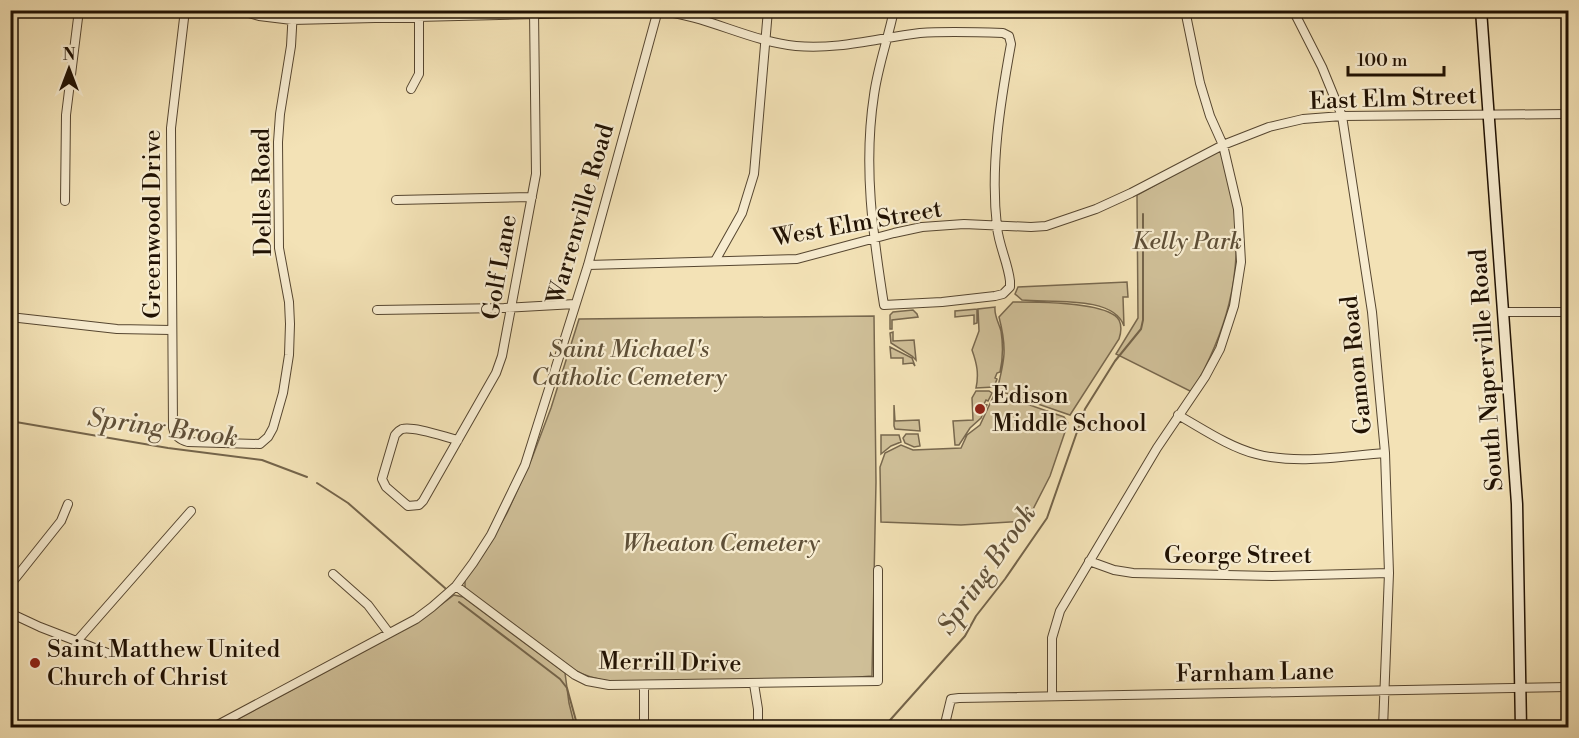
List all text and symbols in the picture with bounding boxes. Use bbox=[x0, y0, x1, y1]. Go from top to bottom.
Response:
north arrow bbox=[39, 39, 99, 99]
scale bar bbox=[1348, 39, 1444, 77]
text: N bbox=[63, 45, 76, 65]
text: 100 m bbox=[1357, 49, 1408, 72]
street label: East Elm Street bbox=[1309, 81, 1478, 117]
street label: Warrenville Road bbox=[541, 120, 621, 309]
street label: Delles Road bbox=[247, 127, 279, 256]
street label: Greenwood Drive bbox=[138, 129, 168, 319]
street label: West Elm Street bbox=[769, 194, 945, 254]
street label: Golf Lane bbox=[476, 212, 524, 322]
park label: Kelly Park bbox=[1132, 227, 1242, 257]
street label: South Naperville Road bbox=[1464, 247, 1510, 492]
street label: Gamon Road bbox=[1335, 294, 1379, 436]
park label: Saint Michael's Catholic Cemetery bbox=[531, 335, 727, 393]
place label: Edison Middle School bbox=[992, 381, 1147, 439]
water label: Spring Brook bbox=[86, 402, 240, 454]
marker: Edison Middle School bbox=[973, 402, 987, 416]
water label: Spring Brook bbox=[930, 498, 1043, 641]
park label: Wheaton Cemetery bbox=[622, 529, 820, 559]
street label: George Street bbox=[1164, 541, 1312, 571]
place label: Saint Matthew United Church of Christ bbox=[47, 635, 281, 693]
street label: Merrill Drive bbox=[598, 647, 742, 679]
marker: Saint Matthew United Church of Christ bbox=[28, 656, 42, 670]
street label: Farnham Lane bbox=[1176, 657, 1334, 689]

